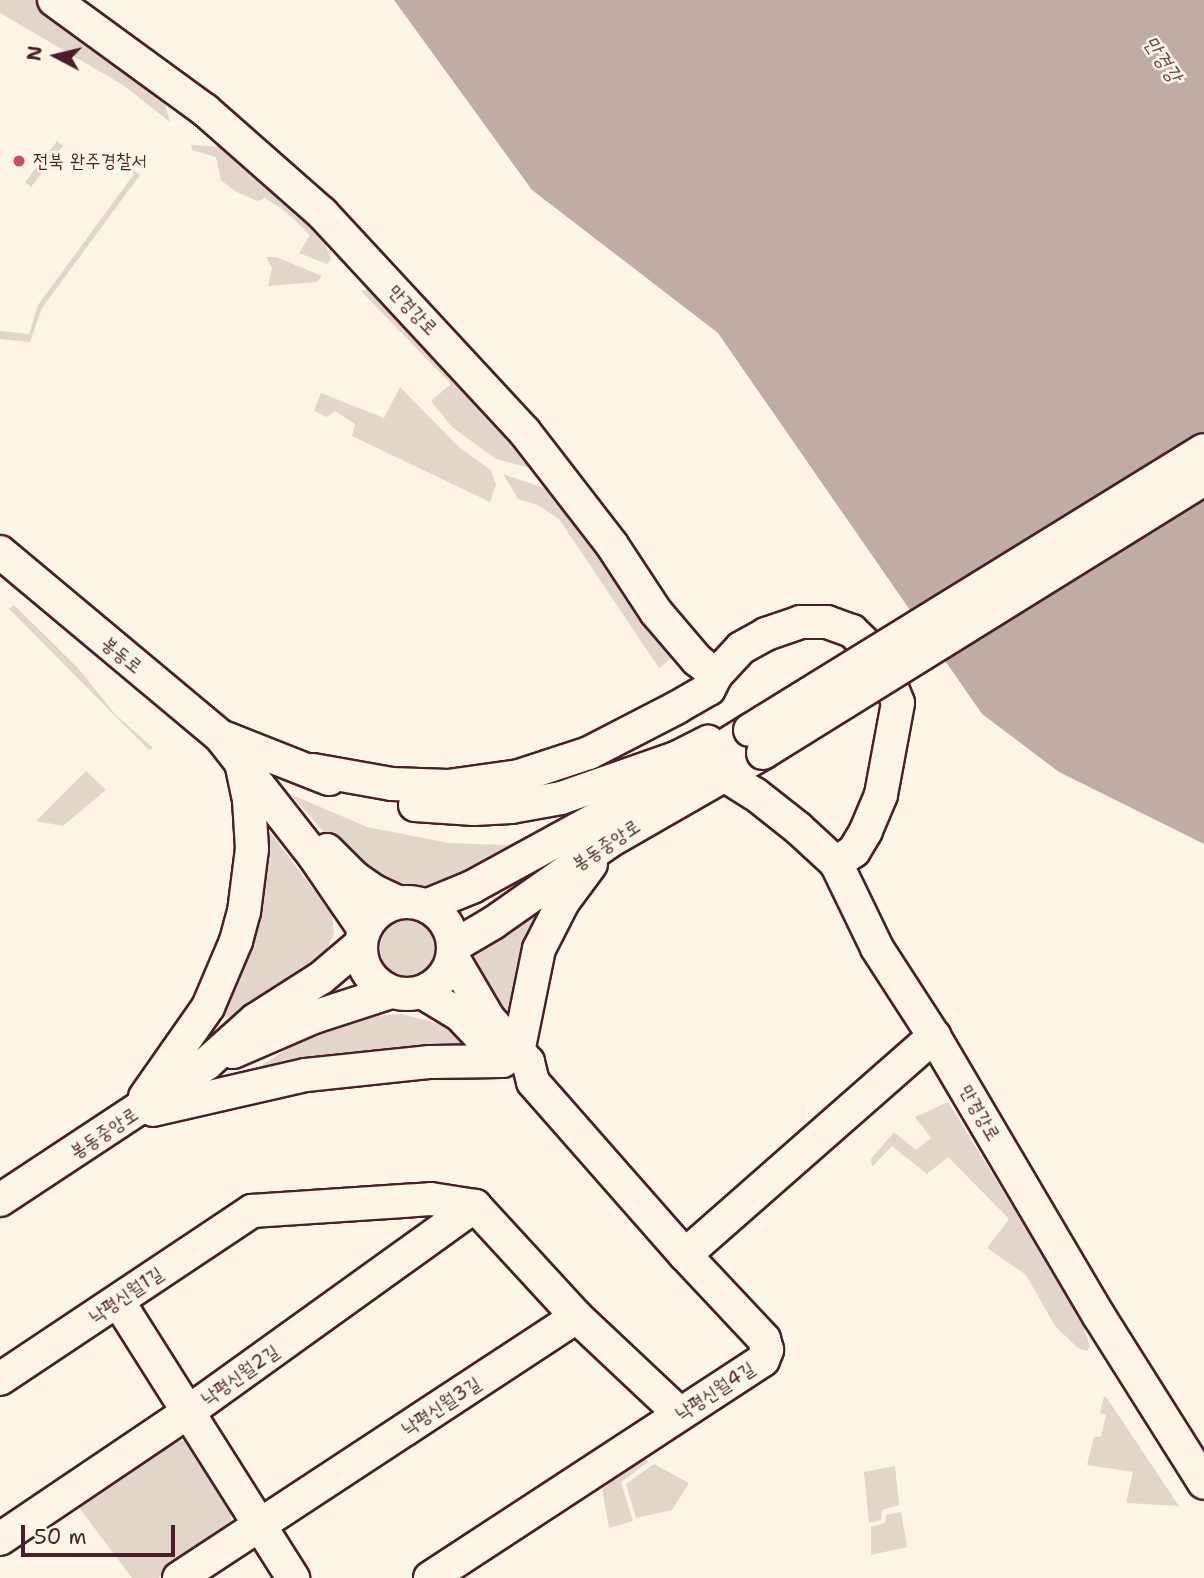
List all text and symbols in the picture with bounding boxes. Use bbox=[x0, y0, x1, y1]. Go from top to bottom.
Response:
north arrow bbox=[21, 21, 91, 91]
water label: 만경강 bbox=[1138, 31, 1188, 87]
text: N bbox=[21, 44, 48, 62]
place label: 전북 완주경찰서 bbox=[33, 150, 147, 172]
marker: 전북 완주경찰서 bbox=[11, 153, 27, 169]
street label: 만경강로 bbox=[384, 280, 442, 340]
street label: 봉동로 bbox=[97, 632, 147, 678]
street label: 봉동중앙로 bbox=[568, 815, 644, 875]
street label: 만경강로 bbox=[955, 1081, 1005, 1145]
street label: 봉동중앙로 bbox=[66, 1103, 142, 1163]
street label: 낙평신월1길 bbox=[85, 1262, 167, 1328]
street label: 낙평신월2길 bbox=[197, 1340, 283, 1410]
street label: 낙평신월4길 bbox=[671, 1357, 759, 1425]
street label: 낙평신월3길 bbox=[397, 1372, 485, 1440]
scale bar bbox=[24, 1512, 178, 1556]
text: 50 m bbox=[34, 1523, 87, 1551]

